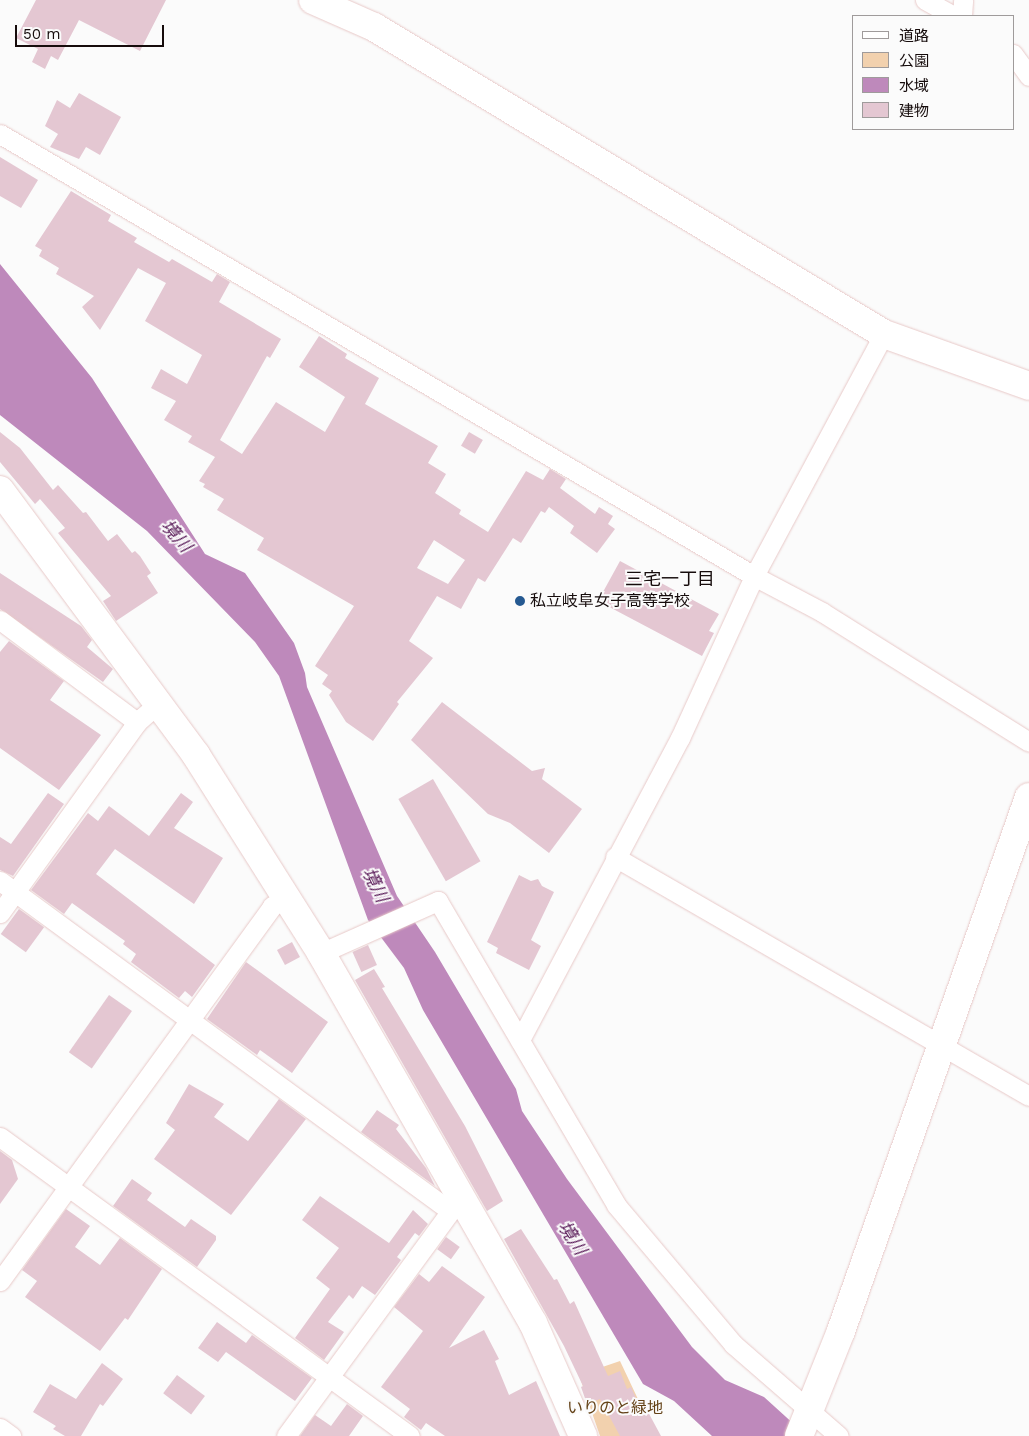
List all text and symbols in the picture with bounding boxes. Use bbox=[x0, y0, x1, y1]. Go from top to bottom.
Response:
scale bar bbox=[18, 15, 166, 47]
legend bbox=[852, 15, 1014, 130]
text: 50 m bbox=[23, 25, 60, 43]
text: 道路 bbox=[899, 27, 929, 45]
text: 公園 bbox=[899, 52, 929, 70]
text: 水域 bbox=[899, 77, 929, 95]
text: 建物 bbox=[899, 102, 929, 120]
water label: 境川 bbox=[156, 515, 196, 557]
district label: 三宅一丁目 bbox=[625, 568, 715, 590]
place label: 私立岐阜女子高等学校 bbox=[530, 591, 690, 611]
marker: 私立岐阜女子高等学校 bbox=[514, 595, 526, 607]
water label: 境川 bbox=[357, 864, 393, 906]
water label: 境川 bbox=[553, 1217, 591, 1259]
park label: いりのと緑地 bbox=[567, 1398, 663, 1418]

